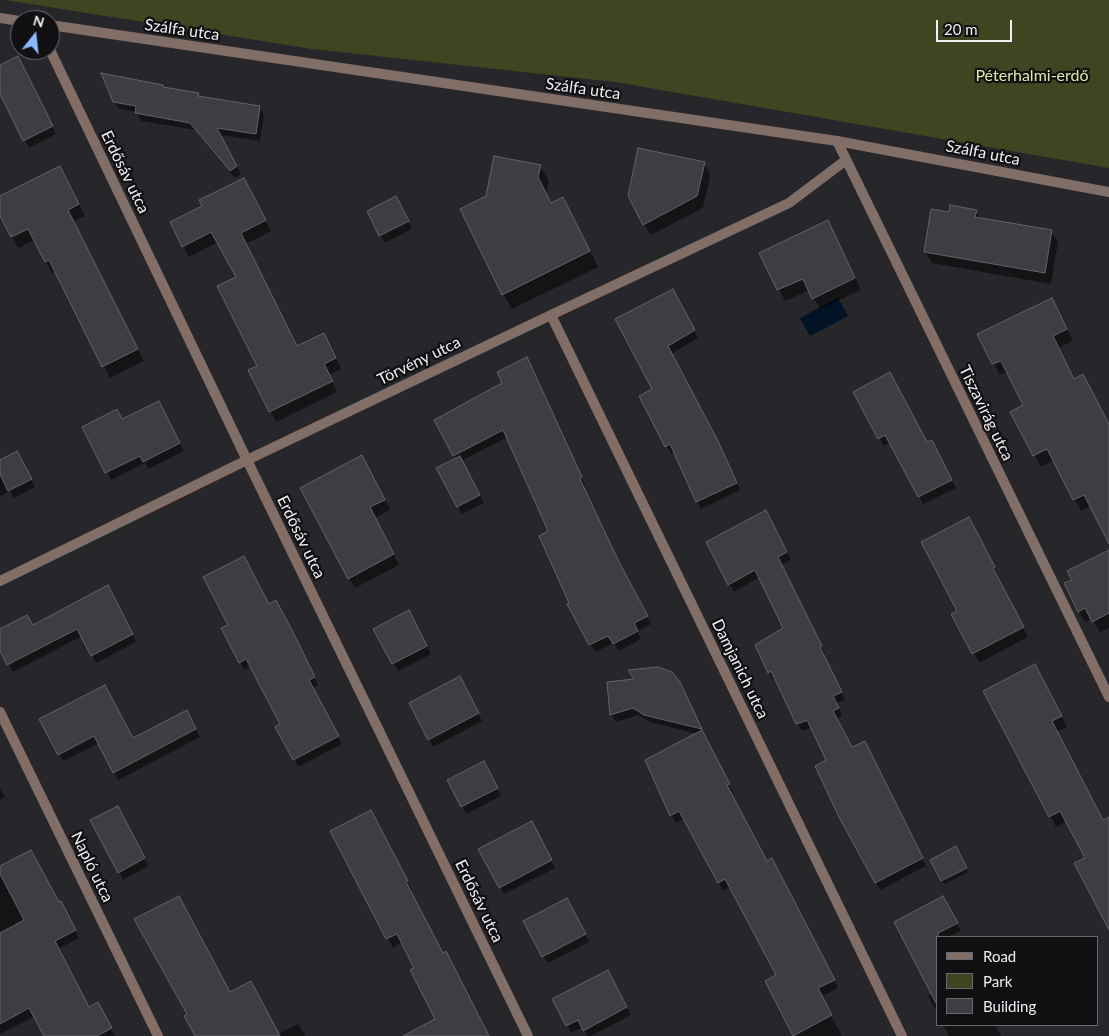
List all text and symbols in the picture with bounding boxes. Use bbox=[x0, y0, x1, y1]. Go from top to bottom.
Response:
north arrow bbox=[10, 10, 60, 60]
scale bar bbox=[939, 10, 1015, 42]
text: N bbox=[31, 11, 47, 31]
street label: Szálfa utca bbox=[143, 15, 221, 45]
text: 20 m bbox=[944, 20, 978, 38]
park label: Péterhalmi-erdő bbox=[975, 66, 1089, 86]
street label: Szálfa utca bbox=[544, 74, 622, 104]
street label: Erdősáv utca bbox=[97, 127, 153, 217]
street label: Szálfa utca bbox=[944, 136, 1022, 170]
street label: Törvény utca bbox=[374, 333, 464, 389]
street label: Tiszavirág utca bbox=[955, 362, 1017, 464]
street label: Erdősáv utca bbox=[273, 492, 329, 582]
street label: Damjanich utca bbox=[708, 616, 772, 722]
street label: Napló utca bbox=[67, 829, 117, 905]
street label: Erdősáv utca bbox=[451, 856, 507, 946]
legend bbox=[936, 936, 1099, 1026]
text: Road bbox=[983, 947, 1016, 965]
text: Park bbox=[983, 972, 1012, 990]
text: Building bbox=[983, 997, 1036, 1015]

